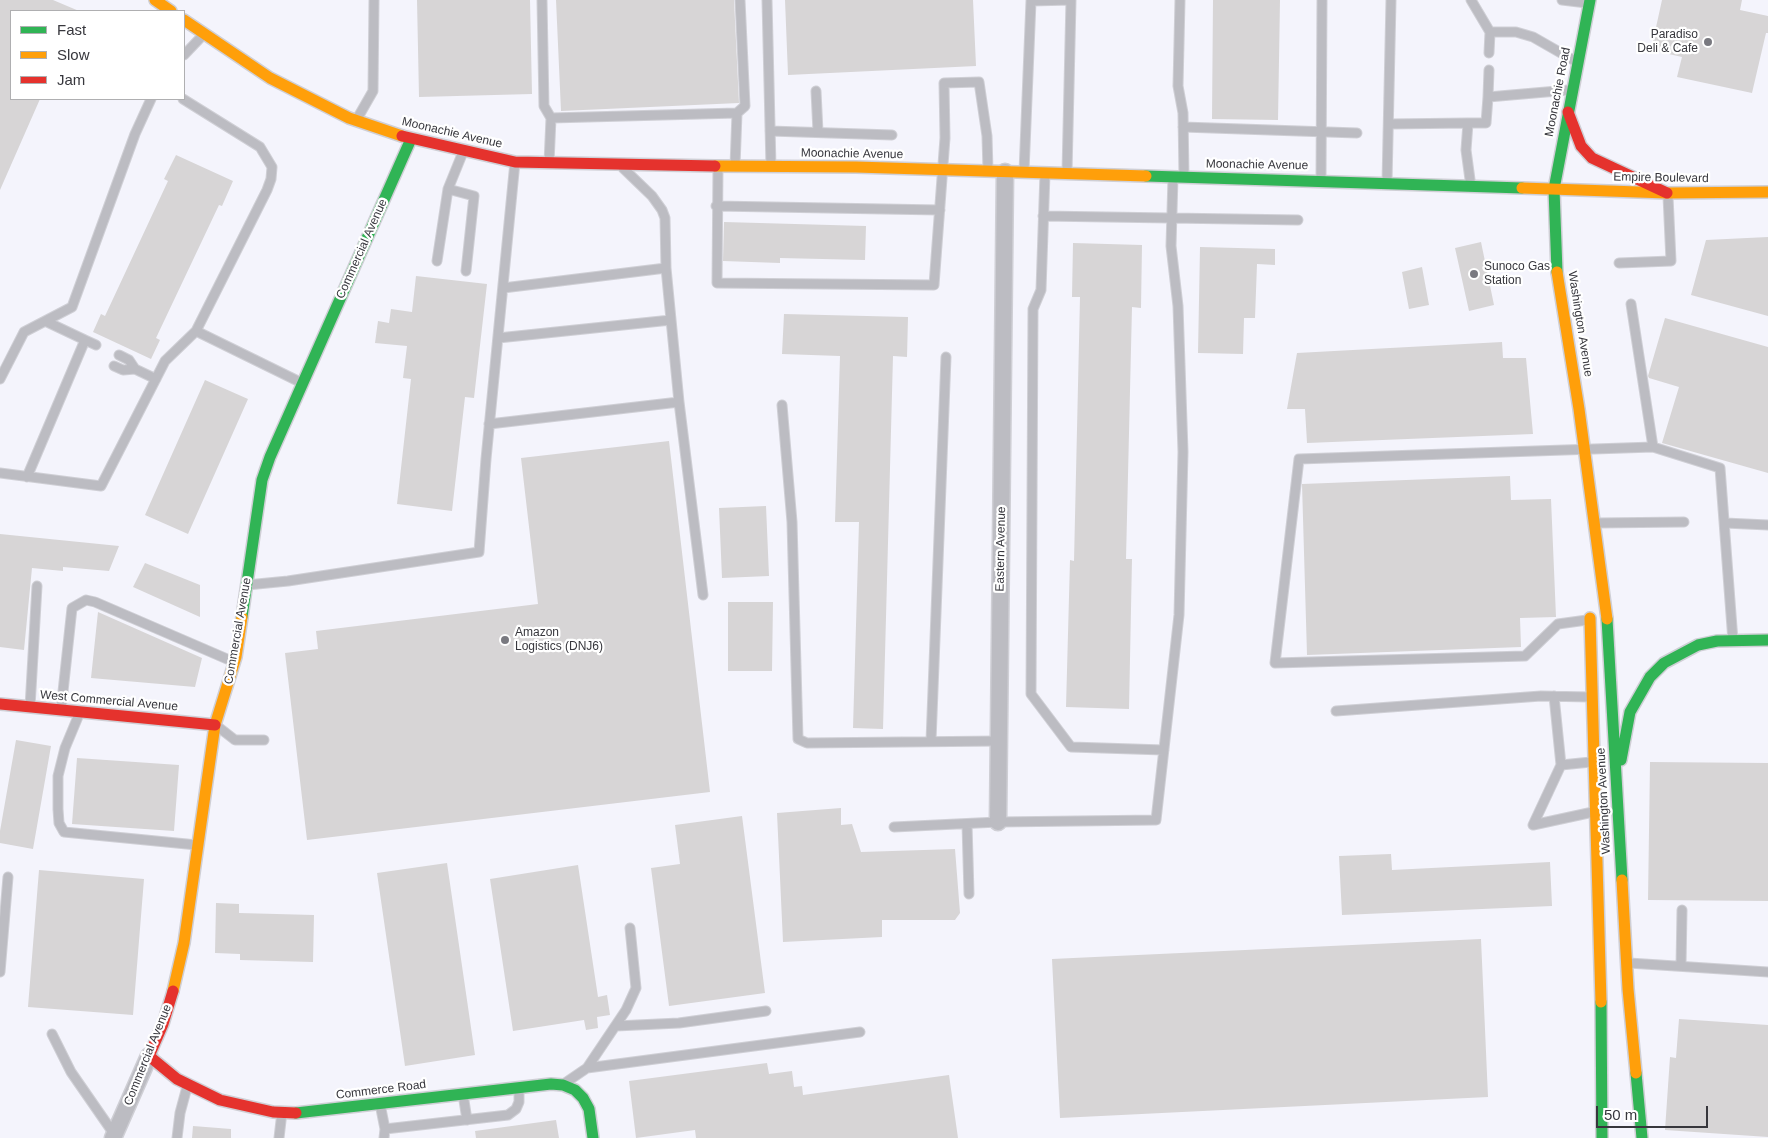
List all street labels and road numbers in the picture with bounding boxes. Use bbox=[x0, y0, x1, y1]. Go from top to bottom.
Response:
street label: Moonachie Road bbox=[1542, 46, 1574, 138]
street label: Moonachie Avenue bbox=[400, 114, 504, 152]
street label: Moonachie Avenue bbox=[801, 146, 903, 162]
street label: Moonachie Avenue bbox=[1206, 157, 1308, 173]
street label: Empire Boulevard bbox=[1613, 170, 1709, 186]
street label: Commercial Avenue bbox=[333, 197, 391, 301]
street label: Washington Avenue bbox=[1565, 270, 1595, 378]
street label: Eastern Avenue bbox=[993, 506, 1009, 592]
street label: Commercial Avenue bbox=[222, 577, 254, 685]
street label: West Commercial Avenue bbox=[39, 688, 179, 714]
street label: Washington Avenue bbox=[1594, 747, 1614, 855]
street label: Commercial Avenue bbox=[121, 1002, 175, 1108]
street label: Commerce Road bbox=[335, 1077, 427, 1103]

